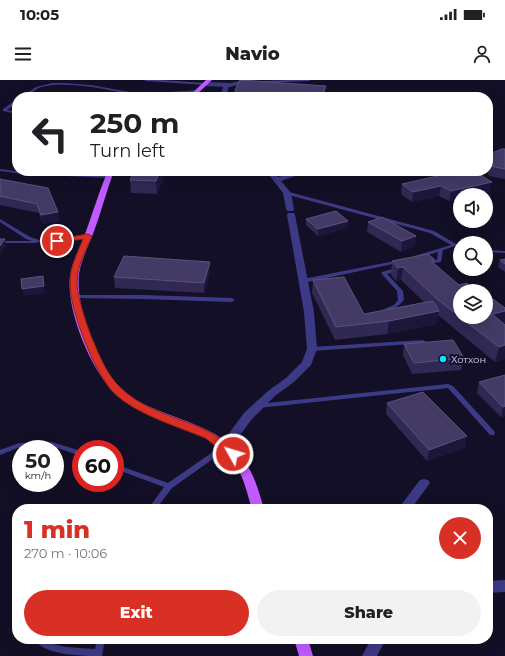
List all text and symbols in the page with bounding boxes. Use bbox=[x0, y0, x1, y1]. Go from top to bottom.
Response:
text: 10:05 bbox=[20, 5, 59, 24]
icon: menu bbox=[12, 43, 34, 65]
text: Navio bbox=[225, 43, 280, 65]
icon: person bbox=[471, 43, 493, 65]
text: 250 m bbox=[90, 106, 180, 140]
icon: left bbox=[24, 108, 76, 160]
text: Turn left bbox=[90, 140, 165, 162]
map controls bbox=[453, 188, 493, 324]
button: sound bbox=[453, 188, 493, 228]
pin bbox=[40, 224, 74, 258]
icon: arrive bbox=[46, 230, 68, 252]
button: search bbox=[453, 236, 493, 276]
button: layers bbox=[453, 284, 493, 324]
place label: Хотхон bbox=[451, 353, 486, 366]
marker: Хотхон bbox=[438, 354, 448, 364]
position arrow bbox=[212, 433, 254, 475]
speed limit sign: 60 bbox=[72, 440, 124, 492]
text: 50 bbox=[25, 449, 51, 473]
text: km/h bbox=[25, 469, 51, 482]
text: 1 min bbox=[24, 515, 90, 544]
button: close bbox=[439, 517, 481, 559]
text: 270 m · 10:06 bbox=[24, 545, 107, 561]
button: Exit bbox=[24, 590, 249, 636]
button: Share bbox=[257, 590, 481, 636]

